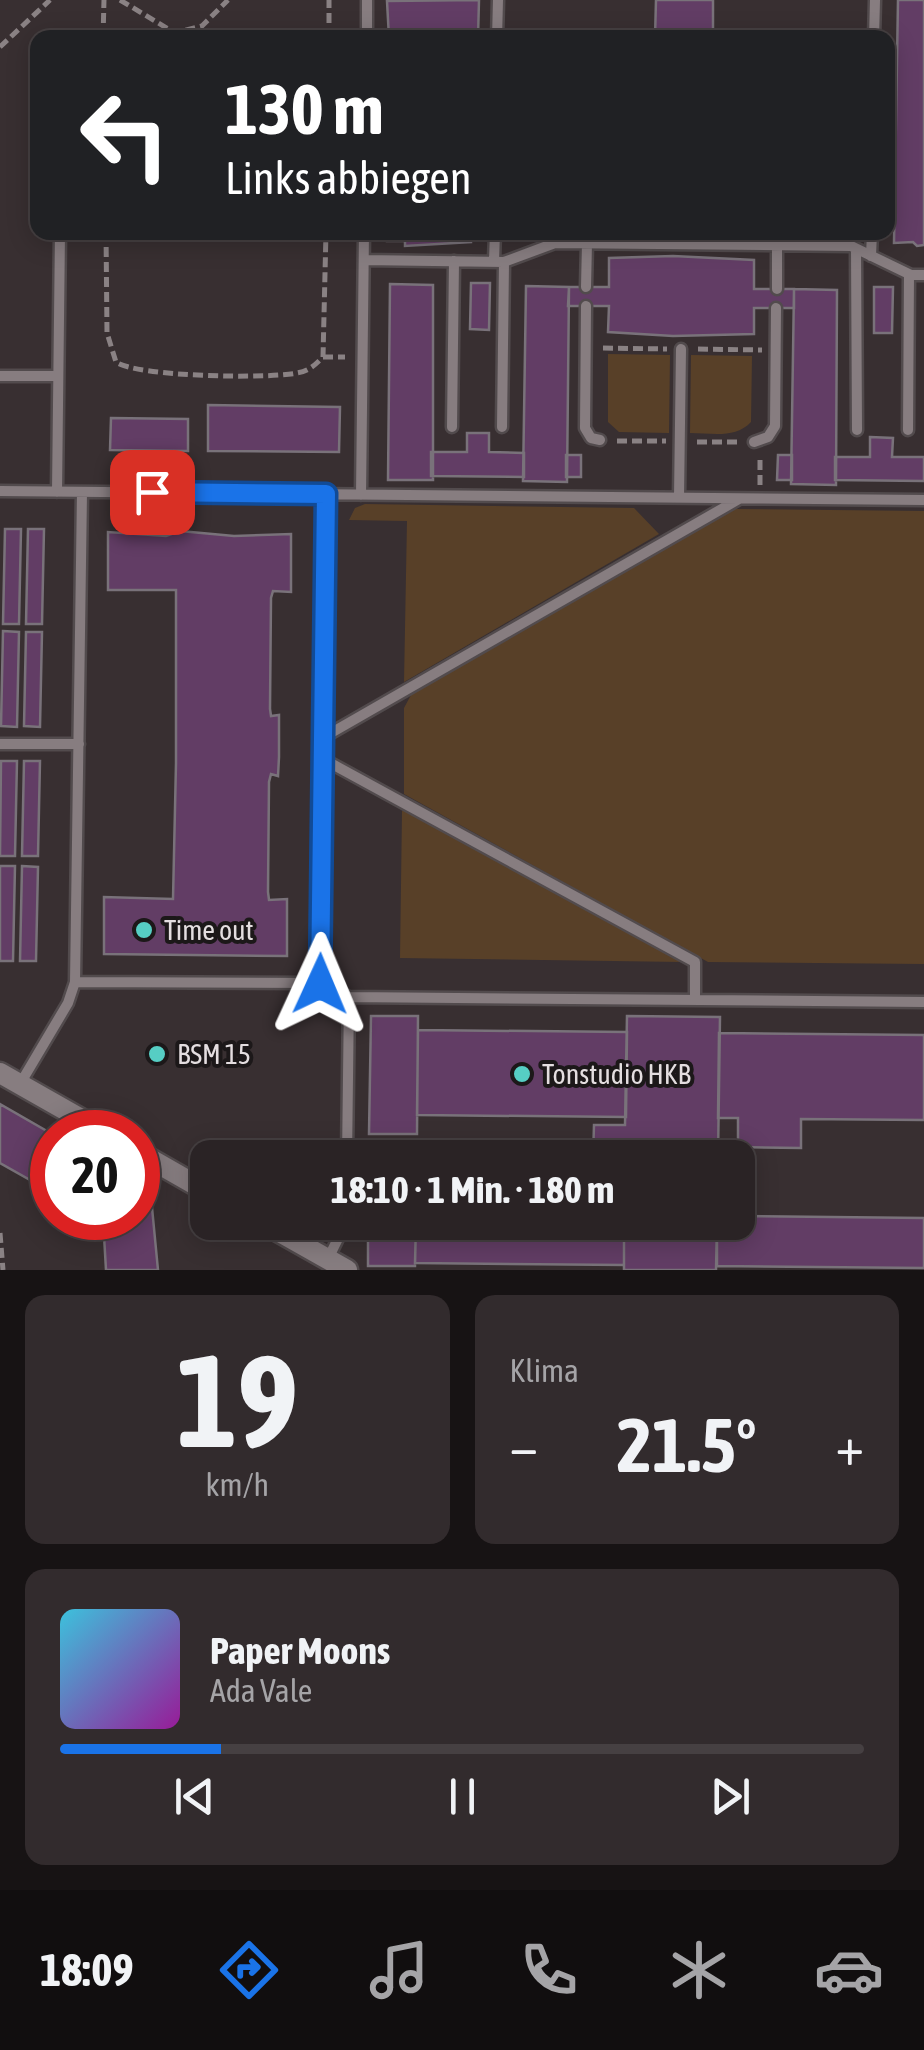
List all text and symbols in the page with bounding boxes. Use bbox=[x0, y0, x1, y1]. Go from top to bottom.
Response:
text: 130 m bbox=[225, 69, 384, 149]
icon: left bbox=[60, 70, 190, 200]
text: Links abbiegen bbox=[225, 152, 472, 204]
pin bbox=[110, 450, 195, 535]
icon: arrive bbox=[125, 465, 180, 520]
place label: Time out bbox=[164, 914, 254, 946]
marker: Time out bbox=[133, 919, 155, 941]
position arrow bbox=[268, 932, 372, 1036]
place label: BSM 15 bbox=[177, 1038, 251, 1070]
marker: BSM 15 bbox=[146, 1043, 168, 1065]
place label: Tonstudio HKB bbox=[542, 1058, 691, 1090]
marker: Tonstudio HKB bbox=[511, 1063, 533, 1085]
speed limit sign: 20 bbox=[30, 1110, 160, 1240]
text: 18:10 · 1 Min. · 180 m bbox=[331, 1168, 614, 1211]
text: 19 bbox=[176, 1326, 298, 1475]
text: Klima bbox=[510, 1352, 579, 1389]
text: 21.5° bbox=[617, 1402, 757, 1488]
text: − bbox=[510, 1414, 538, 1477]
text: + bbox=[835, 1414, 864, 1477]
text: km/h bbox=[206, 1466, 269, 1503]
text: Paper Moons bbox=[210, 1629, 390, 1672]
text: Ada Vale bbox=[210, 1672, 312, 1709]
icon: previous bbox=[167, 1769, 222, 1824]
icon: pause bbox=[435, 1769, 490, 1824]
icon: next bbox=[703, 1769, 758, 1824]
icon: directions bbox=[214, 1935, 284, 2005]
icon: music bbox=[364, 1935, 434, 2005]
icon: phone bbox=[514, 1935, 584, 2005]
icon: climate bbox=[664, 1935, 734, 2005]
icon: car bbox=[814, 1935, 884, 2005]
text: 18:09 bbox=[40, 1944, 134, 1996]

